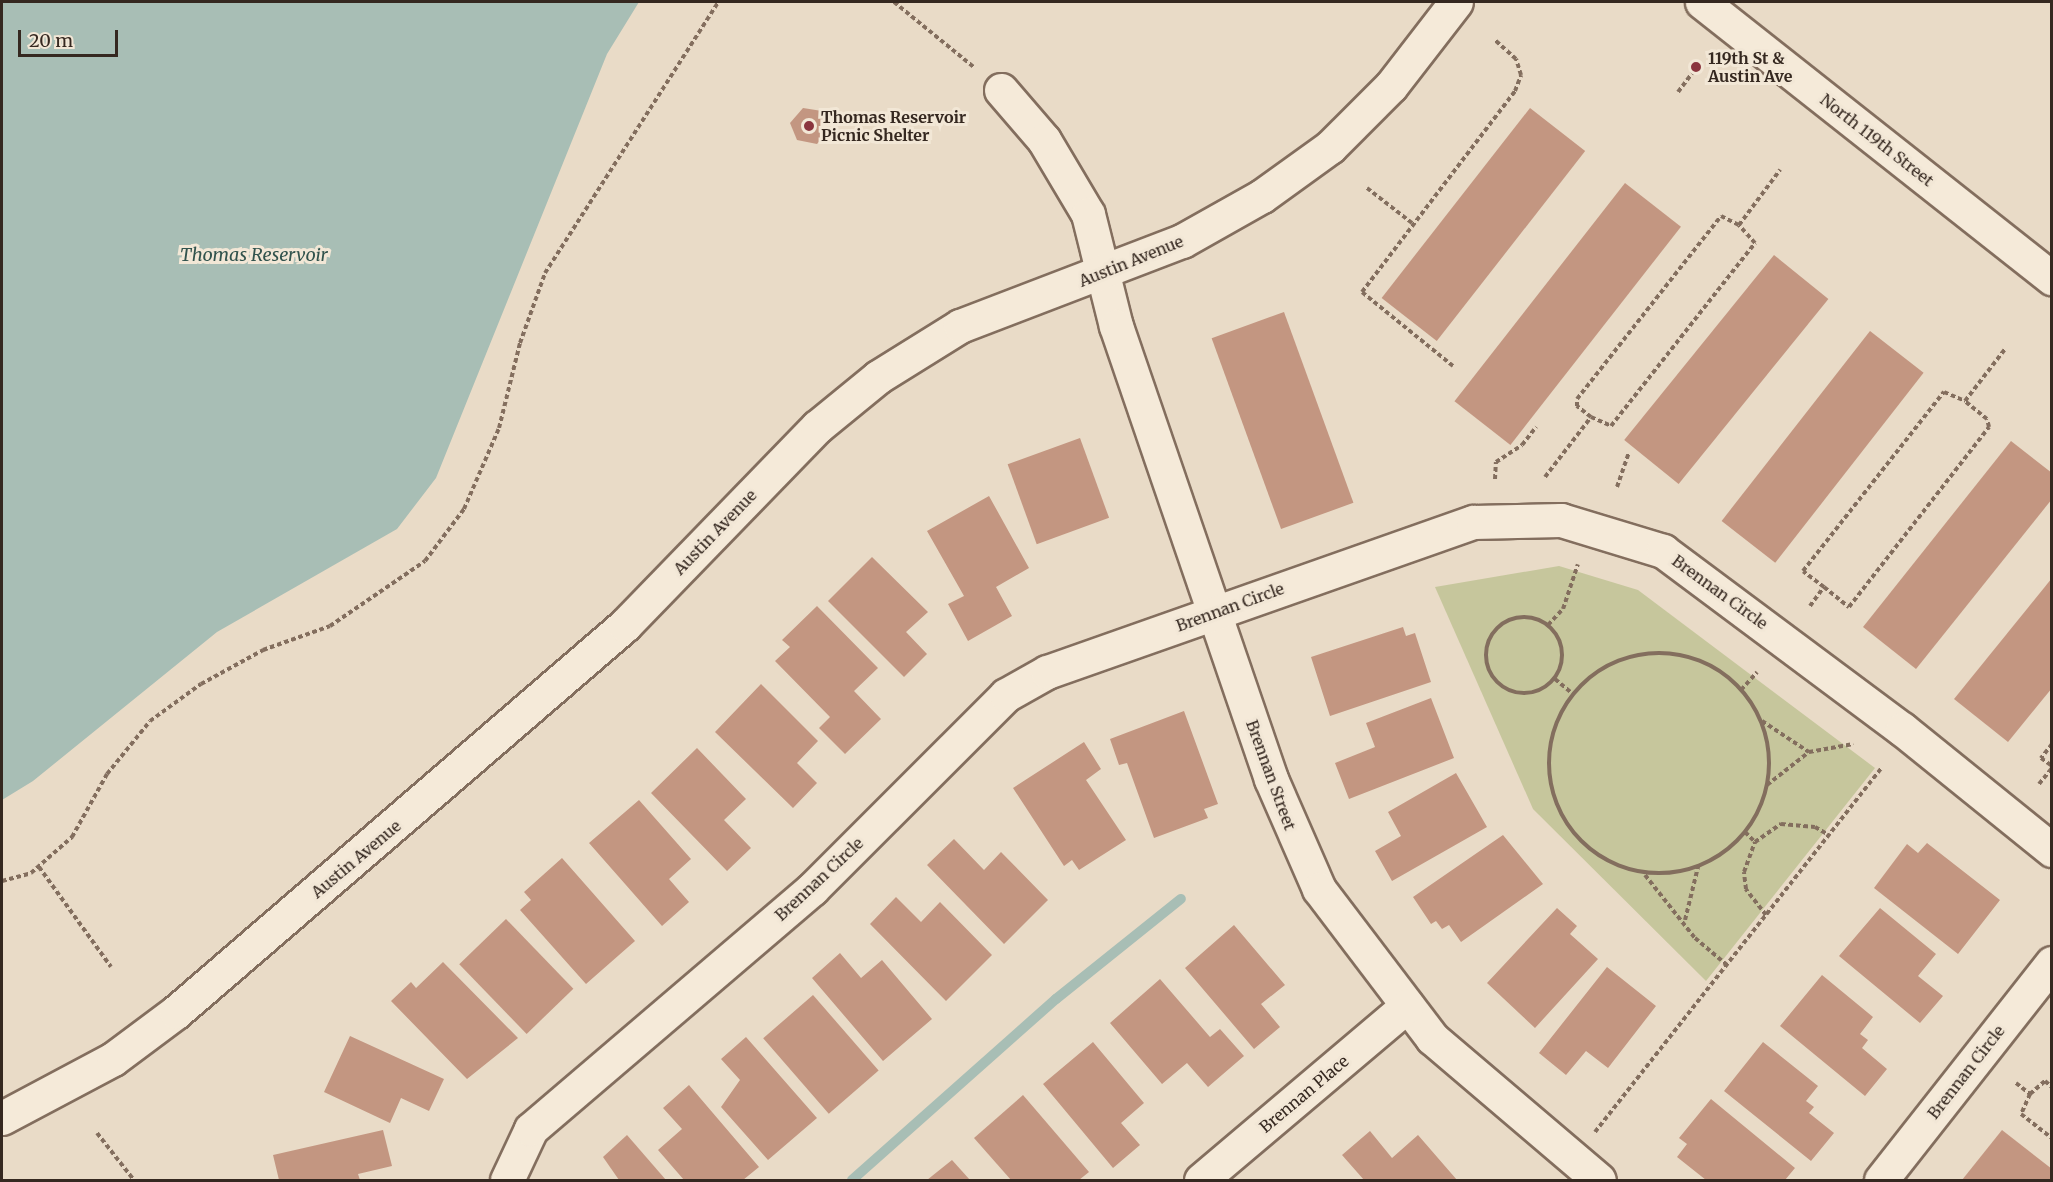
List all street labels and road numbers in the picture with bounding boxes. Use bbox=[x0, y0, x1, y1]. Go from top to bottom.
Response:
street label: North 119th Street bbox=[1817, 90, 1937, 190]
street label: Austin Avenue bbox=[1076, 231, 1186, 291]
street label: Austin Avenue bbox=[670, 485, 760, 579]
street label: Brennan Circle bbox=[1668, 551, 1772, 633]
street label: Brennan Circle bbox=[1173, 579, 1287, 635]
street label: Brennan Street bbox=[1242, 717, 1300, 833]
street label: Austin Avenue bbox=[307, 816, 405, 902]
street label: Brennan Circle bbox=[771, 833, 867, 925]
street label: Brennan Circle bbox=[1924, 1021, 2008, 1123]
street label: Brennan Place bbox=[1256, 1051, 1352, 1137]

